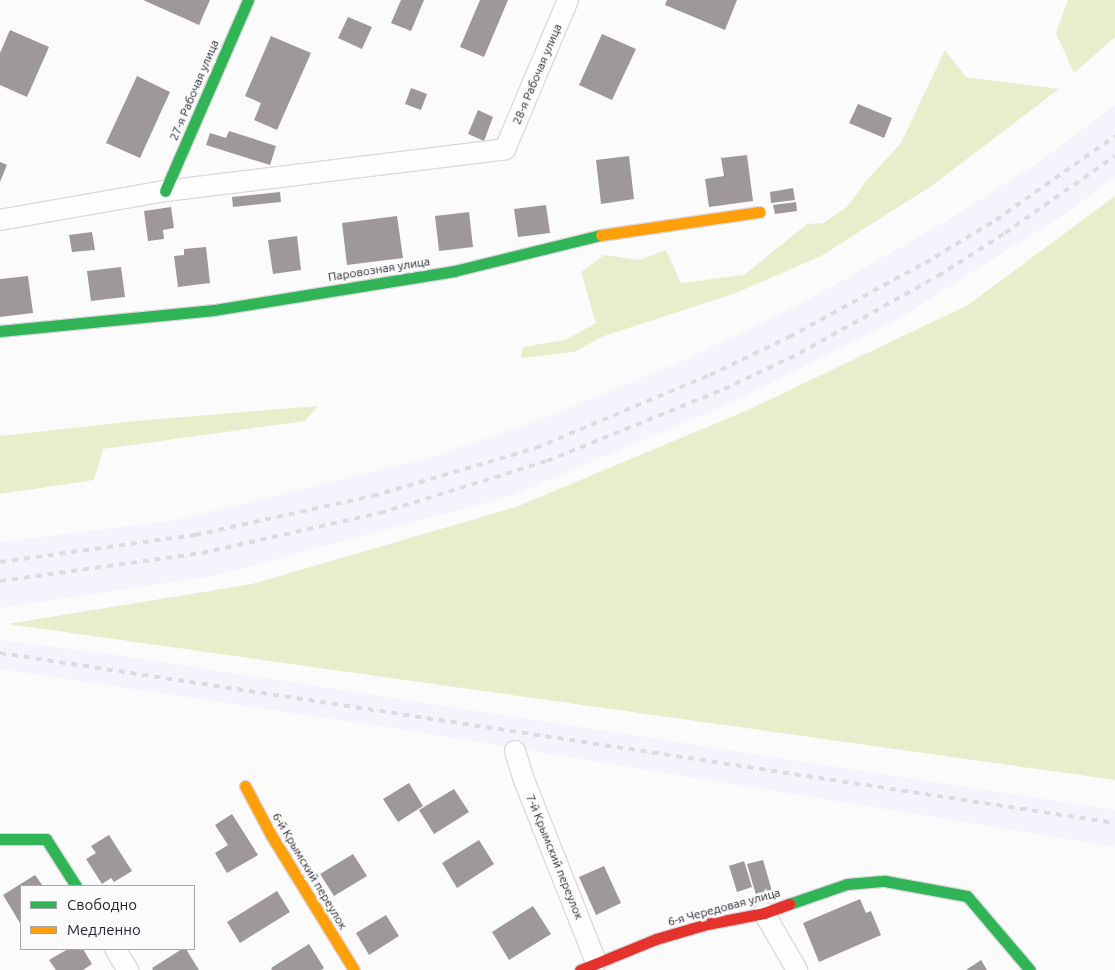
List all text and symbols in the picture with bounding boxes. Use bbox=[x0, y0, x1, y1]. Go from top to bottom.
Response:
street label: 28-я Рабочая улица bbox=[509, 21, 565, 127]
street label: 27-я Рабочая улица bbox=[166, 37, 222, 143]
street label: Паровозная улица bbox=[327, 254, 431, 284]
street label: 7-й Крымский переулок bbox=[523, 792, 587, 922]
street label: 6-й Крымский переулок bbox=[269, 810, 351, 932]
legend bbox=[20, 885, 195, 950]
street label: 6-я Чередовая улица bbox=[666, 885, 782, 929]
text: Свободно bbox=[67, 896, 137, 913]
text: Медленно bbox=[67, 921, 141, 938]

